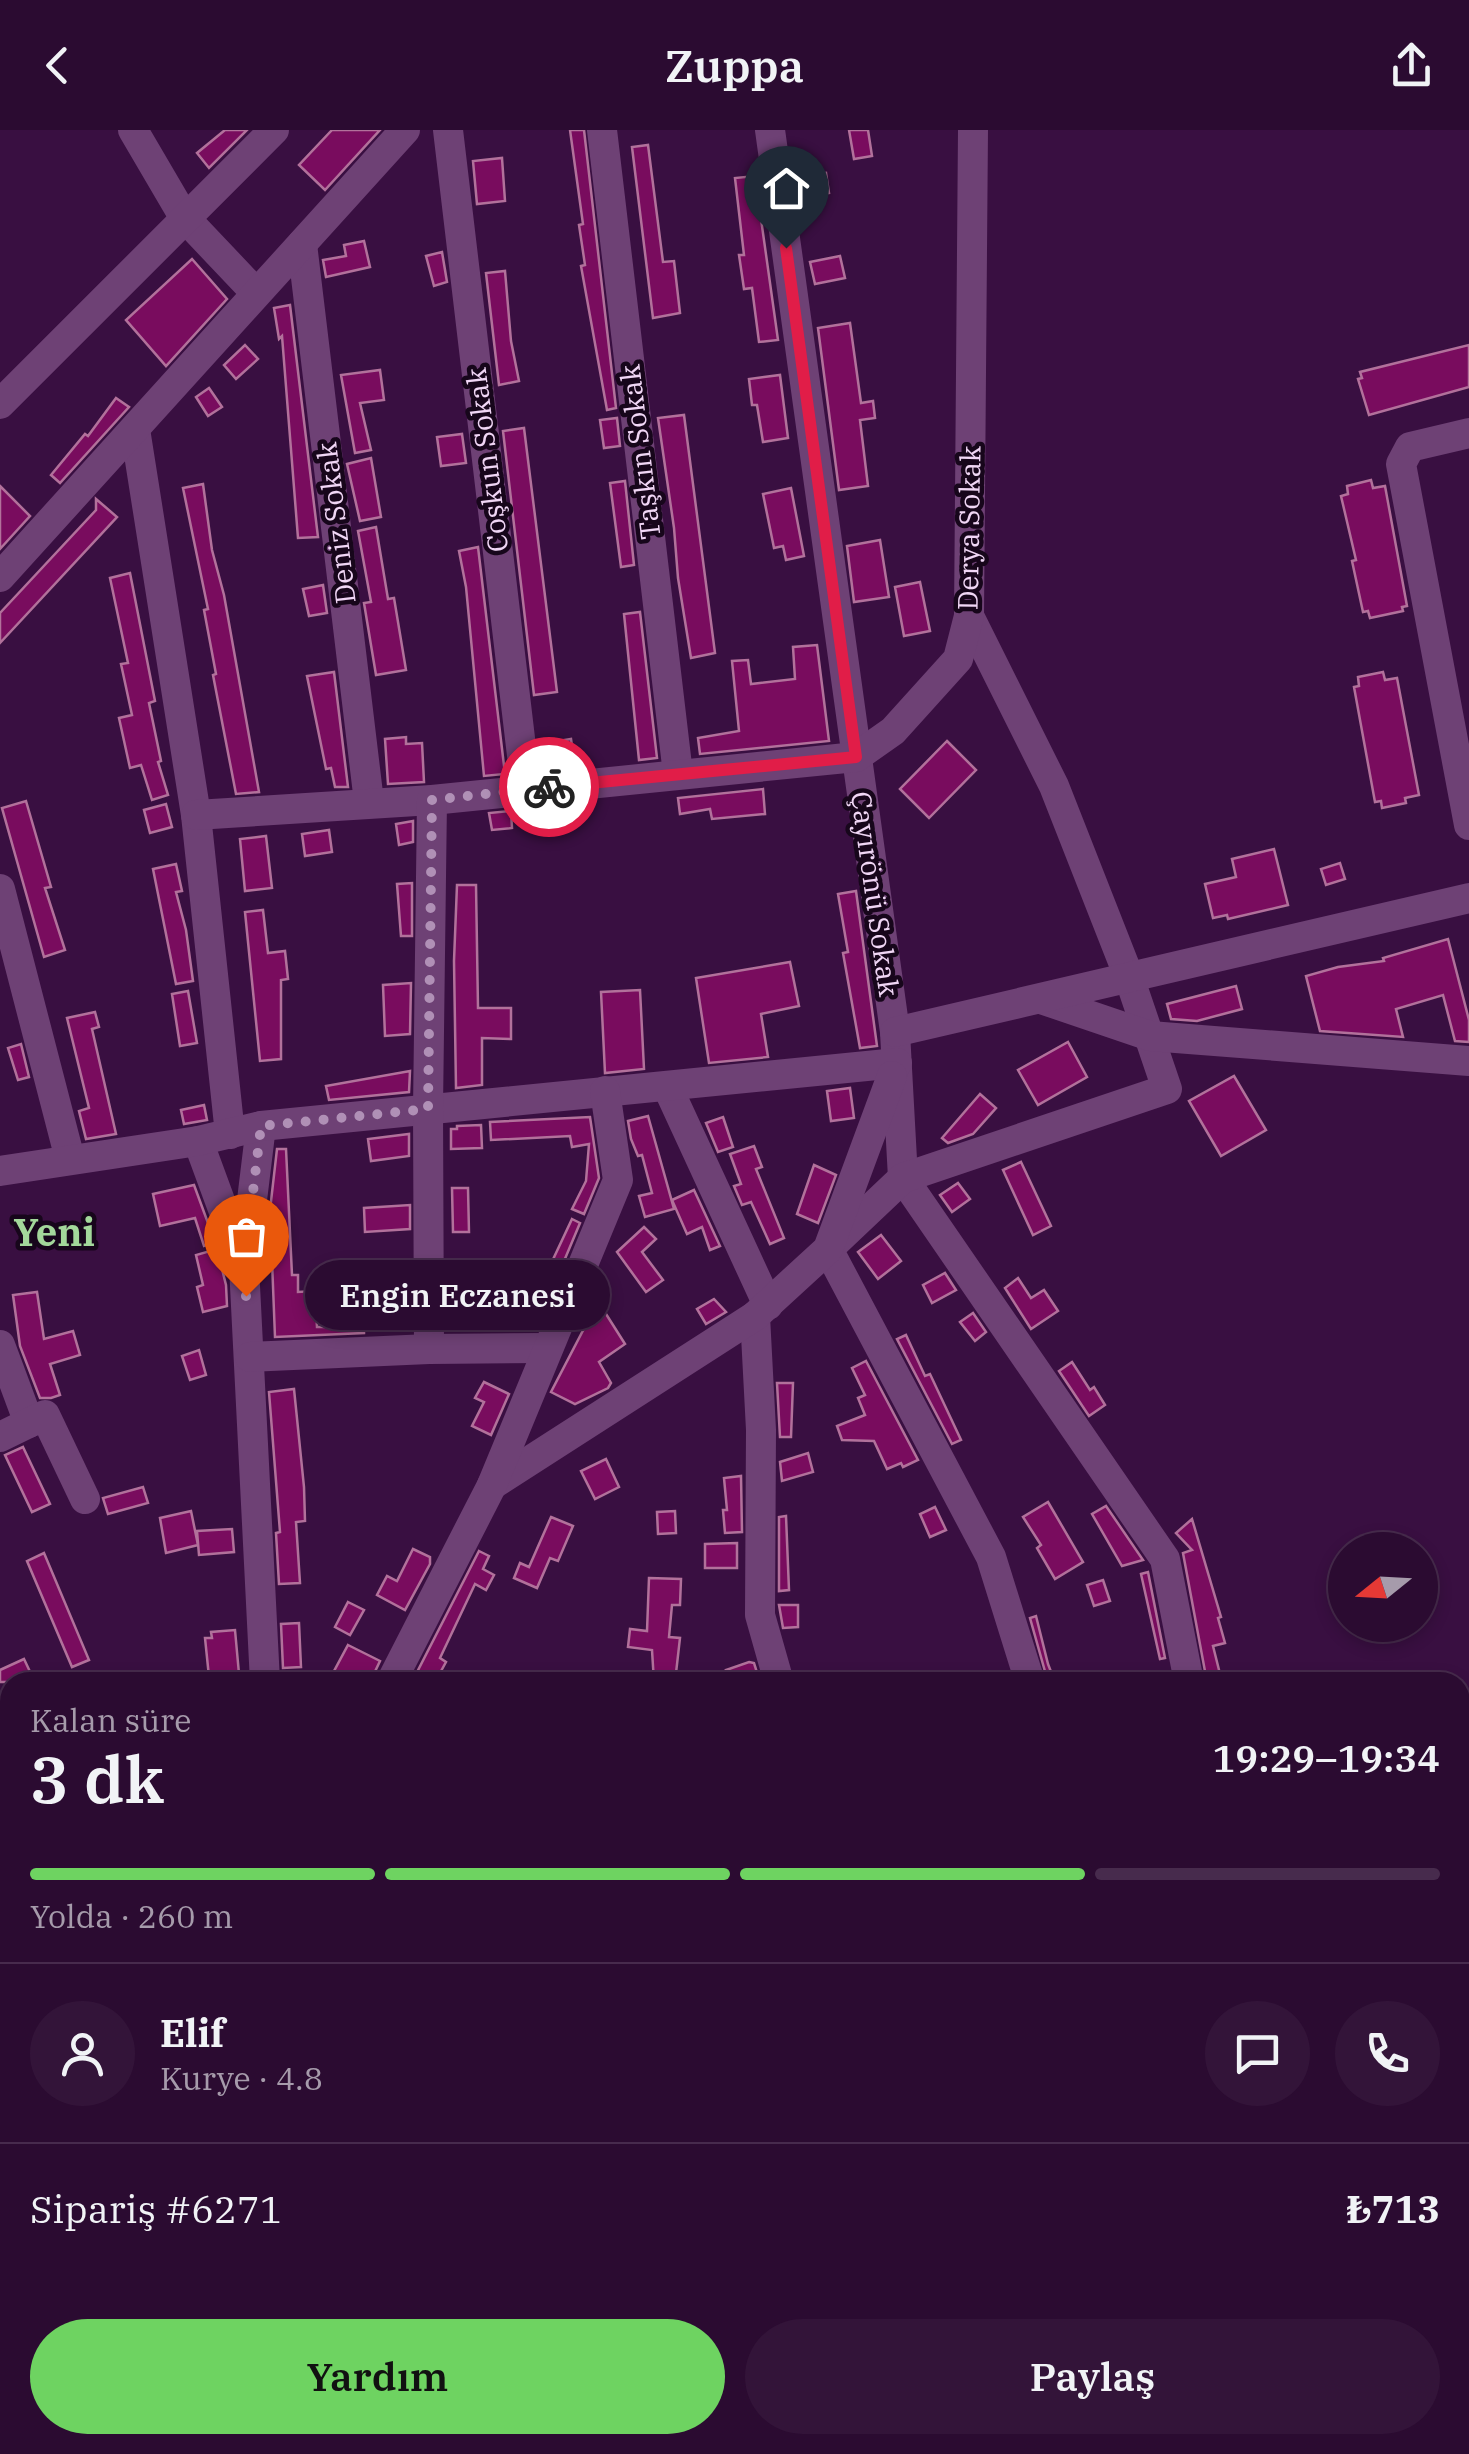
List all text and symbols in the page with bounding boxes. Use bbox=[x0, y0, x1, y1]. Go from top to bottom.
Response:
text: Zuppa bbox=[665, 36, 804, 94]
icon: back bbox=[30, 38, 85, 93]
icon: share bbox=[1384, 38, 1439, 93]
pin bbox=[744, 146, 829, 249]
icon: home bbox=[759, 161, 814, 216]
street label: Taşkın Sokak bbox=[610, 362, 669, 542]
street label: Coşkun Sokak bbox=[457, 365, 516, 554]
street label: Deniz Sokak bbox=[307, 440, 364, 606]
street label: Derya Sokak bbox=[949, 445, 988, 611]
courier bbox=[499, 737, 599, 837]
icon: bike bbox=[522, 760, 577, 815]
street label: Çayırönü Sokak bbox=[843, 789, 908, 1000]
pin bbox=[204, 1194, 289, 1297]
district label: Yeni bbox=[13, 1207, 95, 1256]
icon: bag bbox=[219, 1209, 274, 1264]
callout: Engin Eczanesi bbox=[306, 1261, 611, 1331]
text: Engin Eczanesi bbox=[340, 1274, 575, 1316]
north arrow bbox=[1328, 1532, 1438, 1642]
map controls bbox=[1328, 1532, 1438, 1642]
text: Kalan süre bbox=[30, 1699, 191, 1741]
text: 19:29–19:34 bbox=[1213, 1733, 1440, 1782]
text: 3 dk bbox=[30, 1736, 164, 1821]
text: Yolda · 260 m bbox=[30, 1895, 233, 1937]
button: person bbox=[30, 2001, 135, 2106]
button: chat bbox=[1205, 2001, 1310, 2106]
button: phone bbox=[1335, 2001, 1440, 2106]
text: Elif bbox=[160, 2008, 225, 2057]
text: Kurye · 4.8 bbox=[160, 2057, 323, 2099]
text: Sipariş #6271 bbox=[30, 2184, 283, 2233]
text: ₺713 bbox=[1346, 2184, 1440, 2233]
button: Yardım bbox=[30, 2319, 725, 2434]
button: Paylaş bbox=[745, 2319, 1440, 2434]

